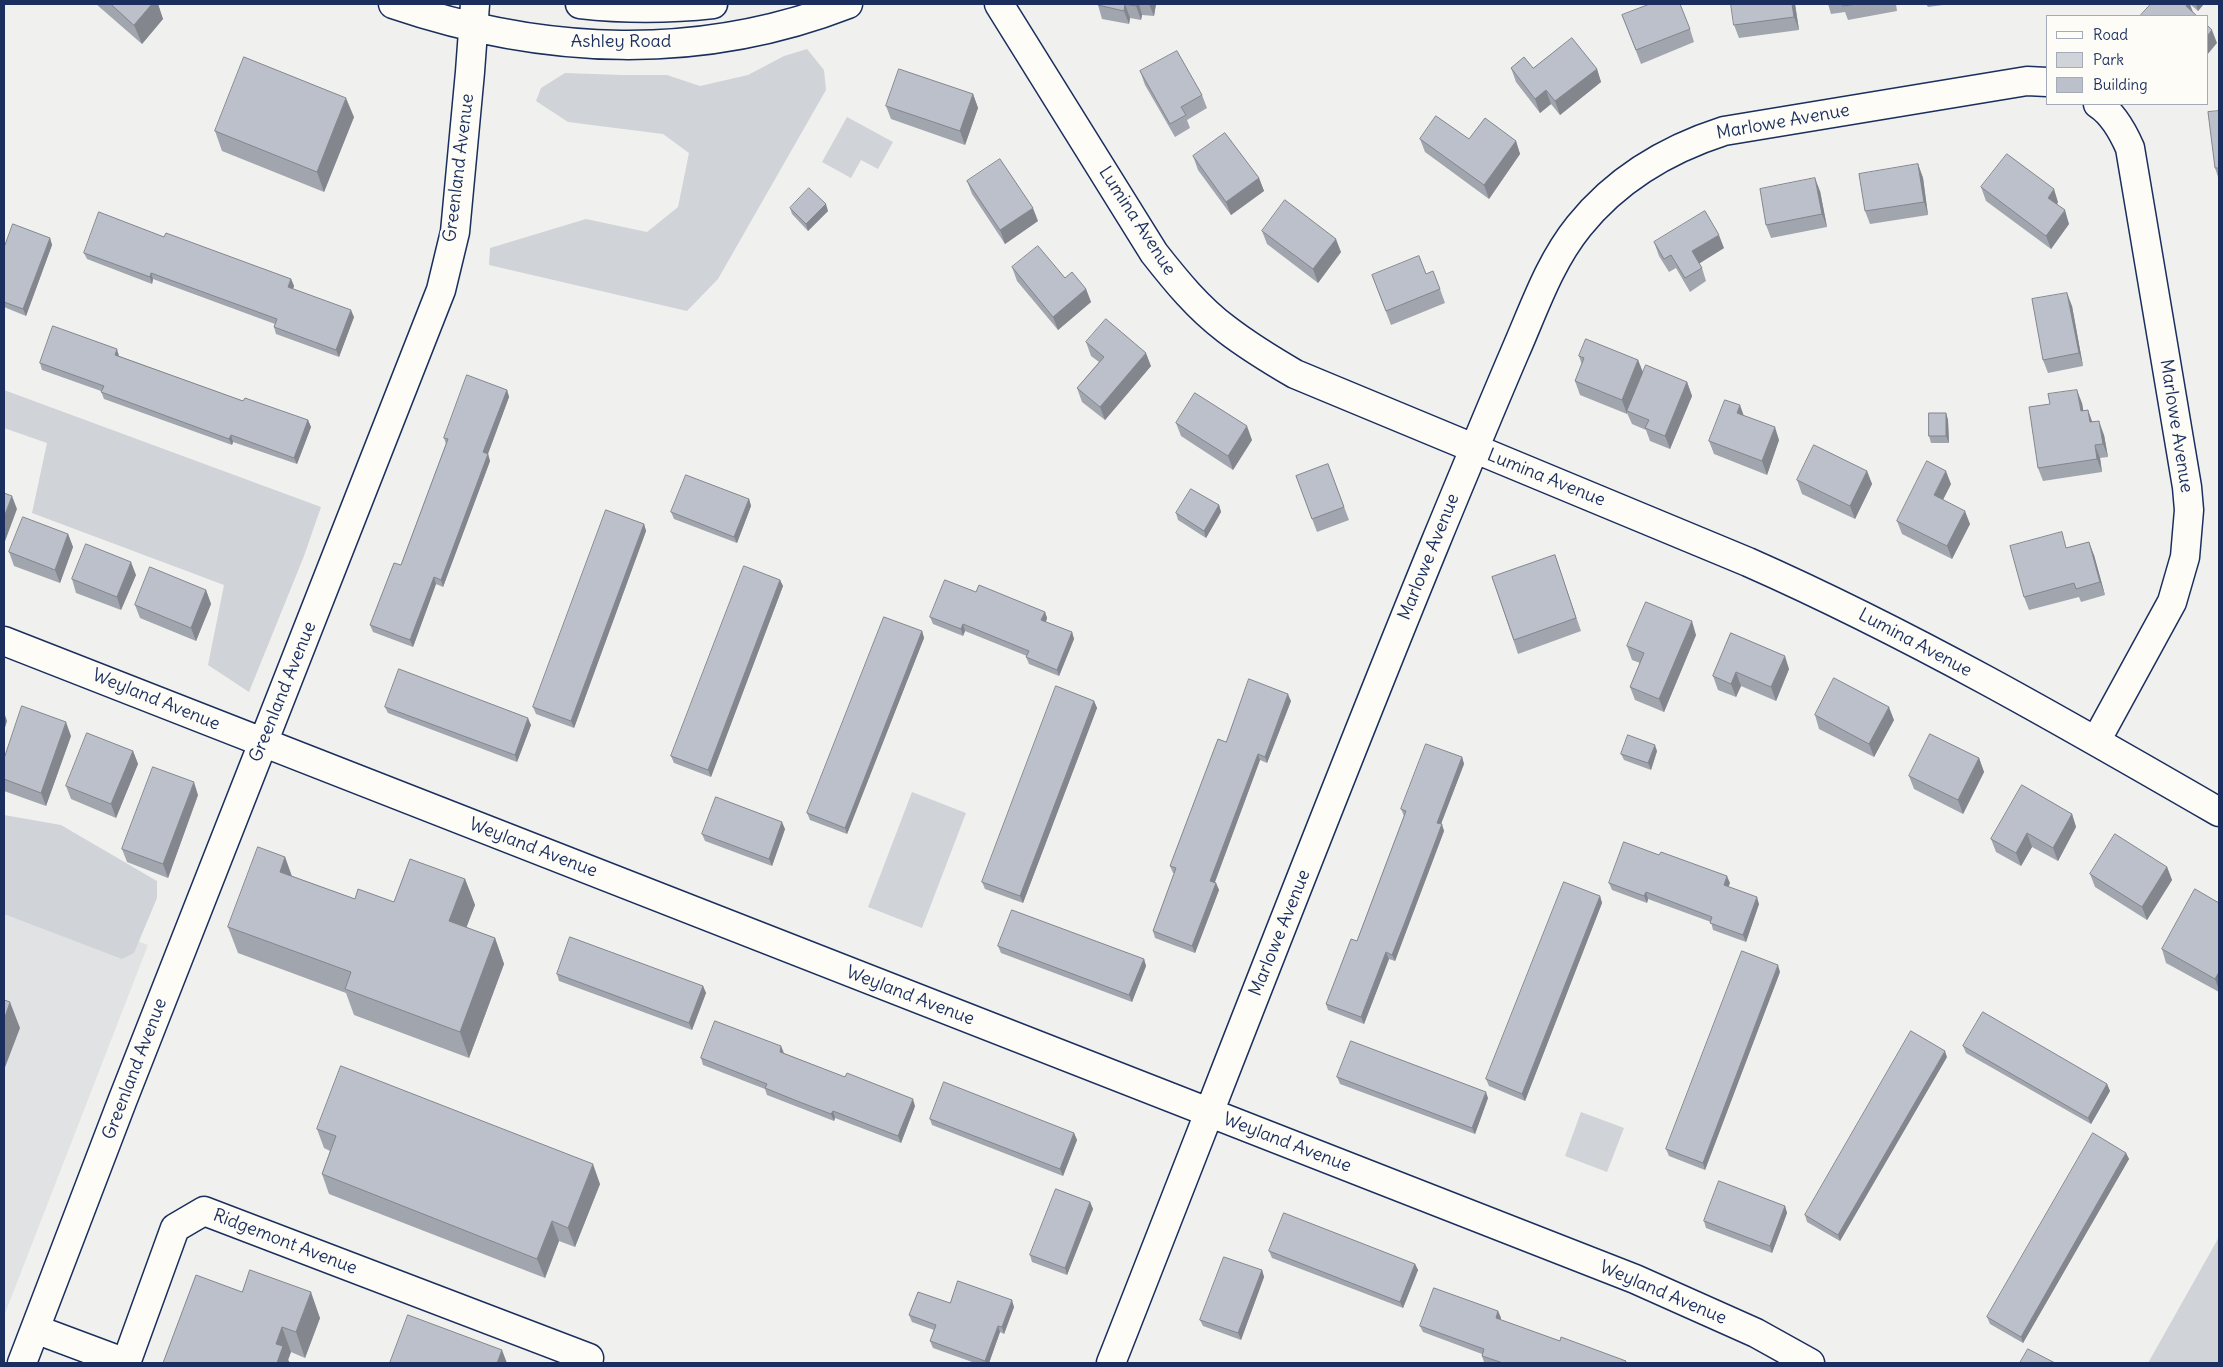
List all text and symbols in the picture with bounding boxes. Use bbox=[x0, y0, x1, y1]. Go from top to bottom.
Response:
legend bbox=[2046, 15, 2208, 105]
text: Road bbox=[2093, 25, 2128, 44]
street label: Ashley Road bbox=[571, 31, 671, 53]
text: Park bbox=[2093, 50, 2124, 69]
text: Building bbox=[2093, 75, 2148, 94]
street label: Greenland Avenue bbox=[439, 92, 479, 244]
street label: Marlowe Avenue bbox=[1715, 100, 1851, 144]
street label: Lumina Avenue bbox=[1094, 163, 1180, 279]
street label: Marlowe Avenue bbox=[2155, 358, 2197, 494]
street label: Lumina Avenue bbox=[1484, 445, 1608, 511]
street label: Marlowe Avenue bbox=[1394, 491, 1464, 623]
street label: Lumina Avenue bbox=[1855, 604, 1975, 682]
street label: Greenland Avenue bbox=[245, 619, 321, 765]
street label: Weyland Avenue bbox=[89, 665, 223, 735]
street label: Weyland Avenue bbox=[466, 814, 600, 882]
street label: Marlowe Avenue bbox=[1245, 867, 1315, 999]
street label: Weyland Avenue bbox=[843, 962, 977, 1030]
street label: Greenland Avenue bbox=[98, 995, 172, 1143]
street label: Weyland Avenue bbox=[1220, 1109, 1354, 1177]
street label: Ridgemont Avenue bbox=[210, 1205, 360, 1279]
street label: Weyland Avenue bbox=[1596, 1257, 1730, 1329]

